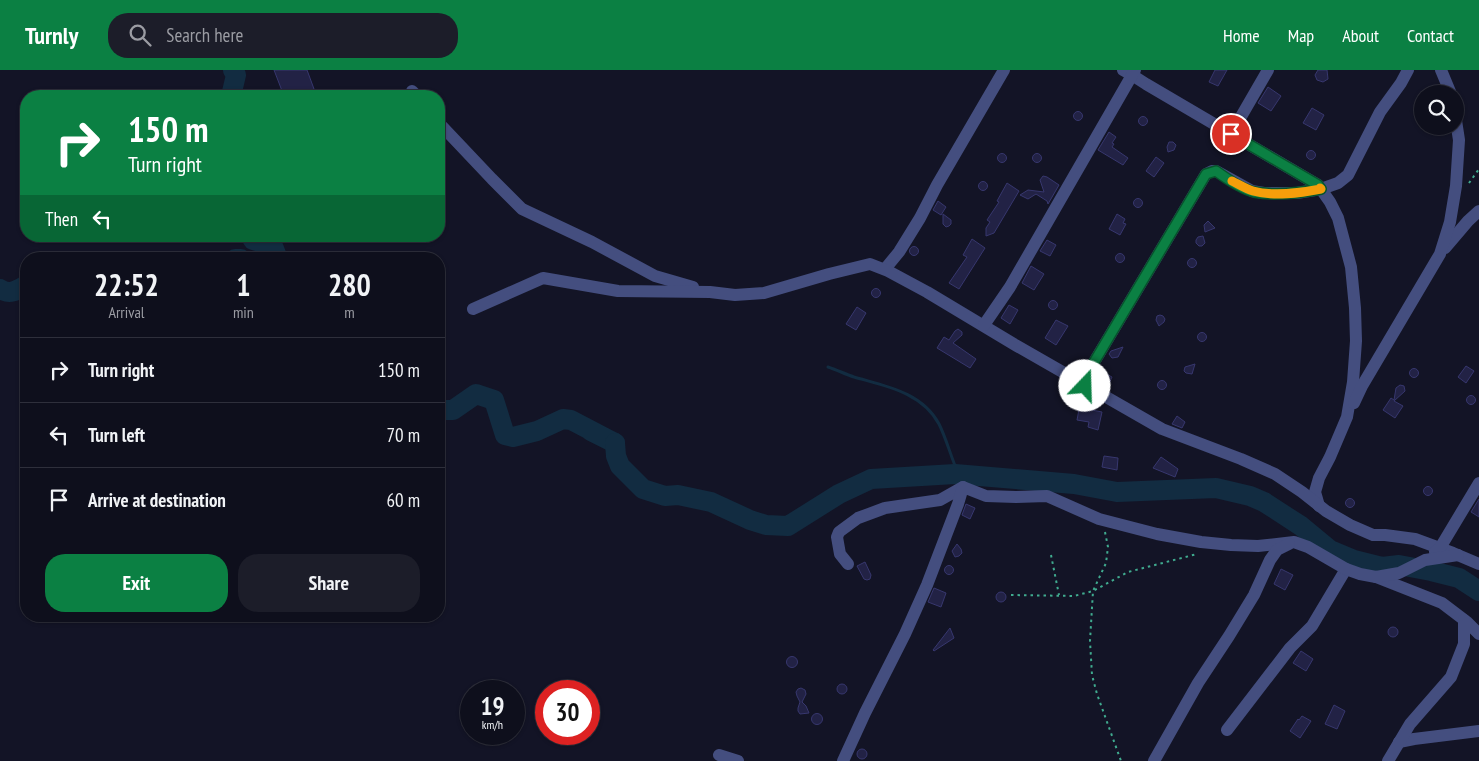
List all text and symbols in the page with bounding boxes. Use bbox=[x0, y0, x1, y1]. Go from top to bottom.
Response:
search box bbox=[108, 13, 458, 58]
text: Turnly bbox=[25, 20, 78, 51]
icon: search bbox=[126, 21, 154, 49]
text: Search here bbox=[166, 23, 243, 47]
text: Home bbox=[1223, 24, 1260, 47]
text: Map bbox=[1288, 24, 1314, 47]
text: About bbox=[1342, 24, 1379, 47]
text: Contact bbox=[1407, 24, 1454, 47]
map controls bbox=[1414, 85, 1464, 135]
button: search bbox=[1414, 85, 1464, 135]
text: 150 m bbox=[128, 106, 209, 152]
icon: right bbox=[45, 110, 110, 175]
pin bbox=[1210, 113, 1252, 155]
icon: arrive bbox=[1217, 120, 1245, 148]
text: Turn right bbox=[128, 150, 202, 178]
icon: left bbox=[88, 205, 116, 233]
text: Then bbox=[45, 207, 78, 231]
text: 22:52 bbox=[94, 265, 159, 304]
text: 1 bbox=[236, 265, 251, 304]
text: 280 bbox=[328, 265, 371, 304]
text: Arrival bbox=[108, 302, 145, 322]
text: min bbox=[233, 302, 254, 322]
text: m bbox=[344, 302, 355, 322]
icon: right bbox=[45, 356, 73, 384]
text: Turn right bbox=[88, 358, 154, 382]
text: 150 m bbox=[378, 358, 420, 382]
position arrow bbox=[1058, 359, 1110, 411]
icon: left bbox=[45, 421, 73, 449]
text: Turn left bbox=[88, 423, 145, 447]
text: 70 m bbox=[387, 423, 420, 447]
icon: arrive bbox=[45, 486, 73, 514]
text: Arrive at destination bbox=[88, 488, 226, 512]
text: 60 m bbox=[387, 488, 420, 512]
button: Exit bbox=[45, 554, 228, 612]
button: Share bbox=[238, 554, 420, 612]
speed limit sign: 30 bbox=[535, 680, 600, 745]
text: 19 bbox=[481, 690, 504, 722]
text: km/h bbox=[482, 717, 503, 732]

